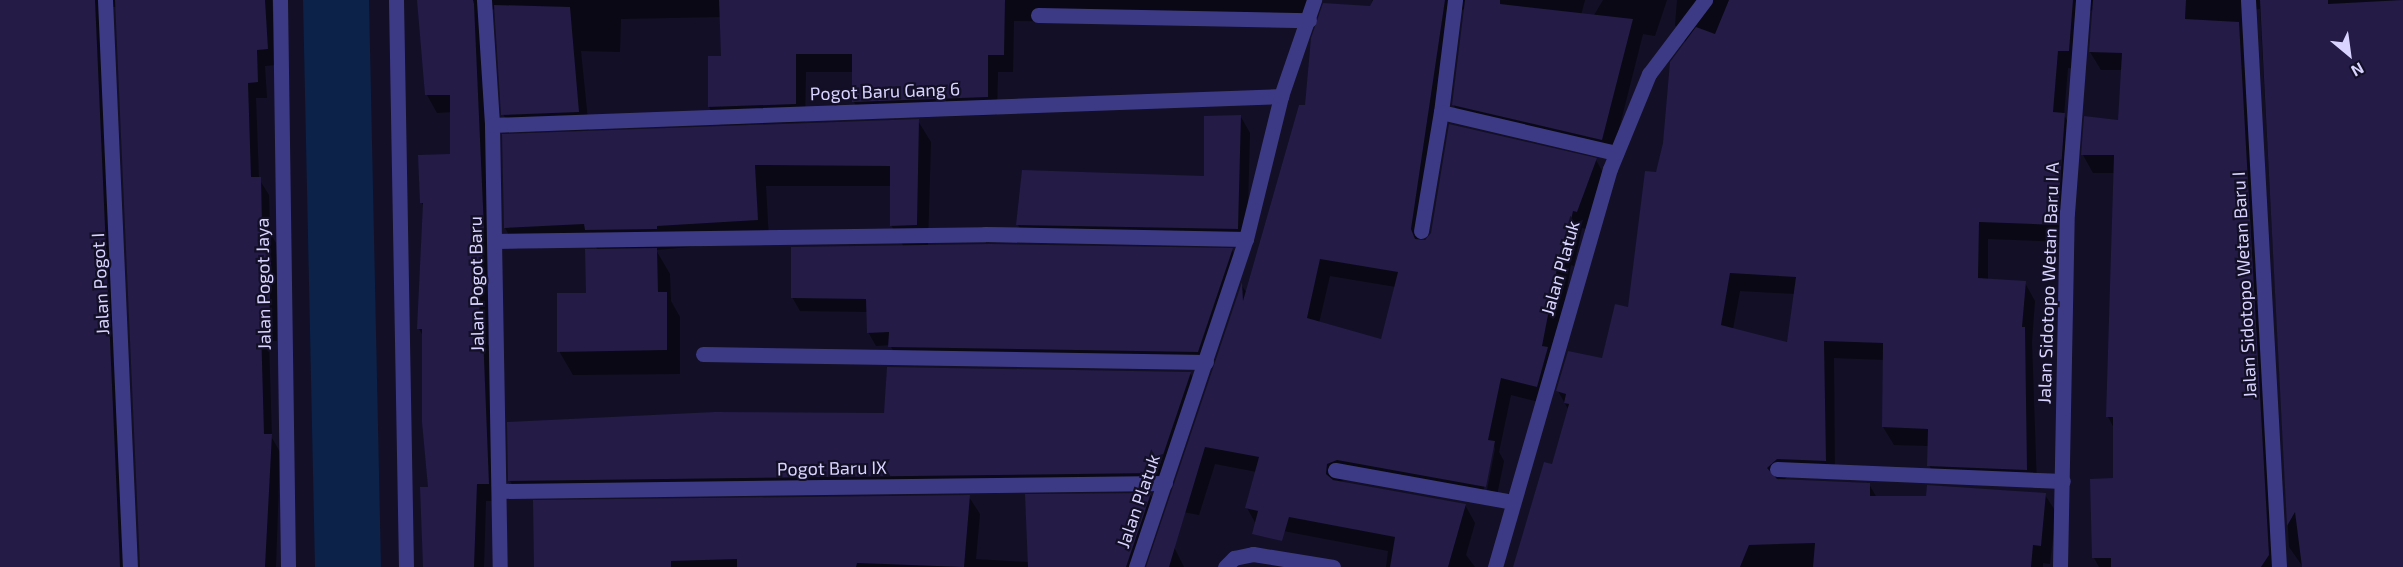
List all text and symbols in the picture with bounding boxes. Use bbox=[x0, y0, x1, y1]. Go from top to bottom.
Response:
north arrow bbox=[2319, 24, 2379, 84]
text: N bbox=[2348, 59, 2368, 81]
street label: Pogot Baru Gang 6 bbox=[810, 78, 960, 104]
street label: Jalan Sidotopo Wetan Baru I A bbox=[2033, 161, 2063, 405]
street label: Jalan Sidotopo Wetan Baru I bbox=[2227, 171, 2261, 399]
street label: Jalan Pogot Baru bbox=[464, 216, 488, 352]
street label: Jalan Pogot Jaya bbox=[251, 217, 275, 351]
street label: Jalan Platuk bbox=[1536, 218, 1584, 318]
street label: Jalan Pogot I bbox=[87, 232, 113, 336]
street label: Jalan Platuk bbox=[1112, 451, 1164, 551]
street label: Pogot Baru IX bbox=[777, 456, 887, 480]

